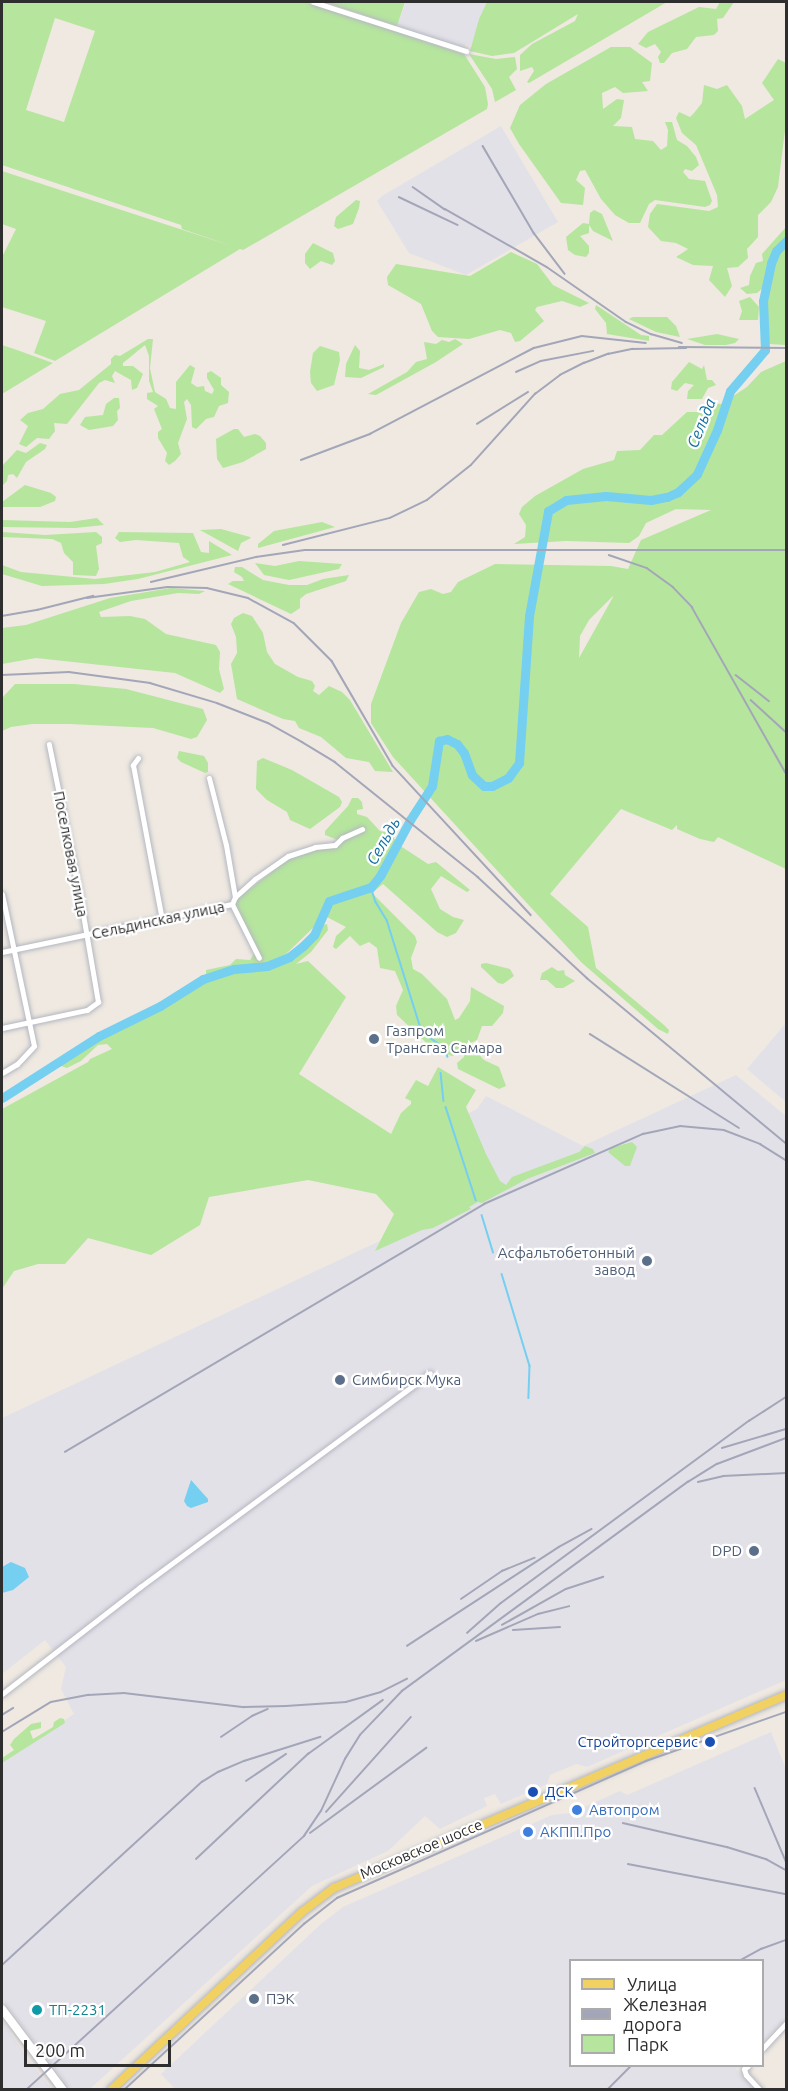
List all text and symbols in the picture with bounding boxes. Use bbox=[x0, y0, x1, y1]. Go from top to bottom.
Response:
water label: Сельда bbox=[682, 395, 720, 451]
street label: Поселковая улица bbox=[50, 790, 92, 918]
water label: Сельдь bbox=[362, 814, 404, 868]
street label: Сельдинская улица bbox=[90, 897, 226, 943]
place label: Газпром Трансгаз Самара bbox=[386, 1021, 503, 1056]
marker: Газпром Трансгаз Самара bbox=[367, 1032, 381, 1046]
place label: Асфальтобетонный завод bbox=[498, 1243, 635, 1278]
marker: Асфальтобетонный завод bbox=[640, 1254, 654, 1268]
place label: Симбирск Мука bbox=[352, 1371, 461, 1389]
marker: Симбирск Мука bbox=[333, 1373, 347, 1387]
place label: DPD bbox=[712, 1542, 742, 1560]
marker: DPD bbox=[747, 1544, 761, 1558]
place label: Стройторгсервис bbox=[578, 1733, 698, 1751]
marker: Стройторгсервис bbox=[703, 1735, 717, 1749]
place label: ДСК bbox=[545, 1783, 574, 1801]
marker: ДСК bbox=[526, 1785, 540, 1799]
place label: Автопром bbox=[589, 1801, 660, 1819]
marker: Автопром bbox=[570, 1803, 584, 1817]
street label: Московское шоссе bbox=[357, 1815, 485, 1883]
place label: АКПП.Про bbox=[540, 1823, 611, 1841]
marker: АКПП.Про bbox=[521, 1825, 535, 1839]
legend bbox=[569, 1959, 764, 2067]
text: Улица bbox=[627, 1974, 677, 1994]
place label: ПЭК bbox=[266, 1990, 295, 2008]
marker: ПЭК bbox=[247, 1992, 261, 2006]
text: Железная дорога bbox=[623, 1994, 707, 2034]
place label: ТП-2231 bbox=[49, 2001, 106, 2019]
marker: ТП-2231 bbox=[30, 2003, 44, 2017]
scale bar bbox=[27, 2028, 174, 2066]
text: Парк bbox=[627, 2034, 668, 2054]
text: 200 m bbox=[35, 2040, 85, 2060]

